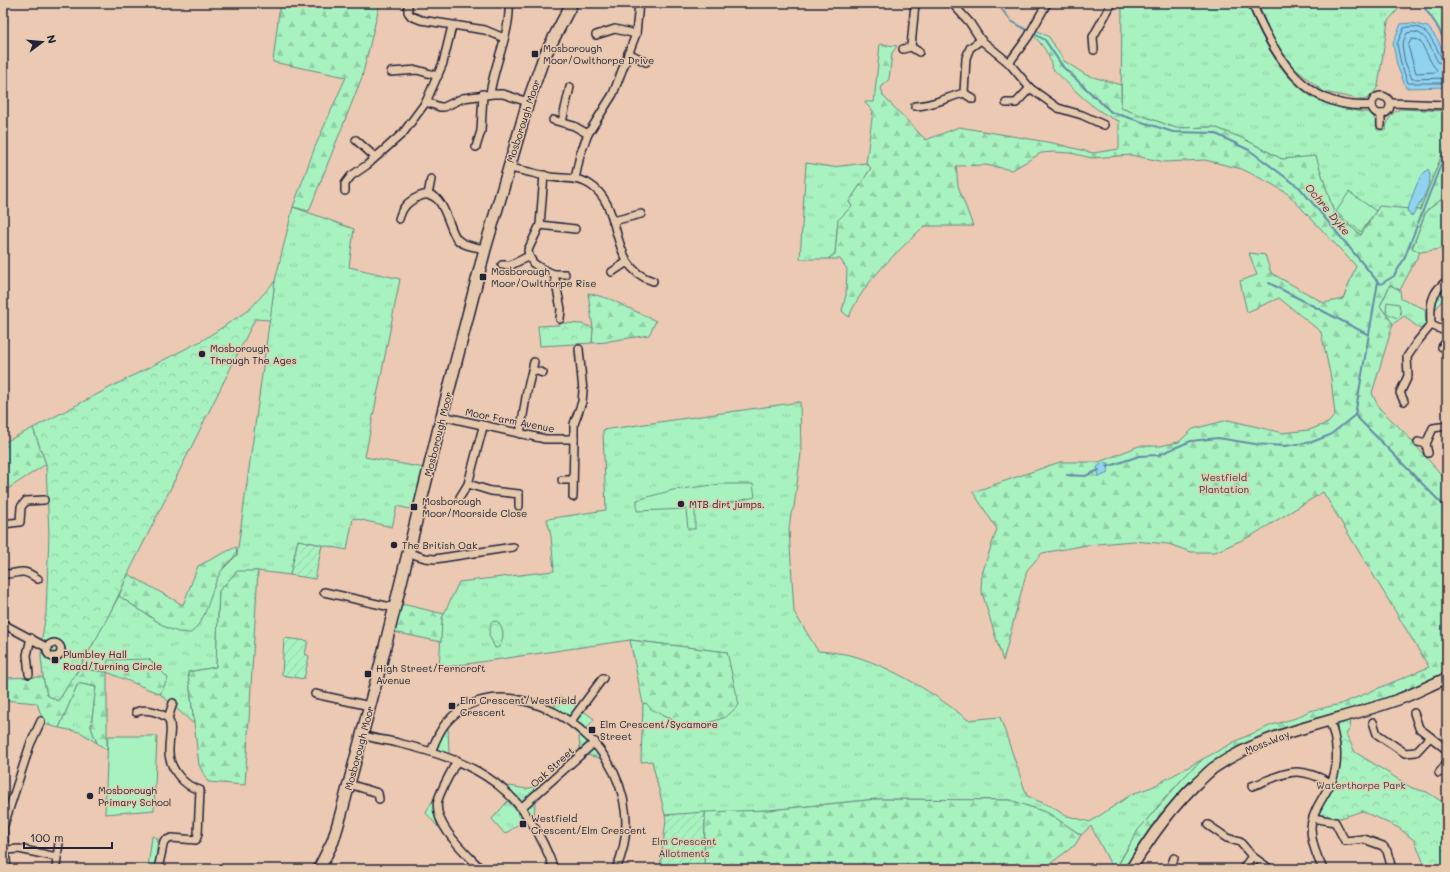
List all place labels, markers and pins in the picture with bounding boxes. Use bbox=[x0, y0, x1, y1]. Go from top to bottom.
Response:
place label: Mosborough Moor/Owlthorpe Drive bbox=[543, 41, 654, 67]
marker: Mosborough Moor/Owlthorpe Drive bbox=[530, 49, 540, 59]
place label: Mosborough Moor/Owlthorpe Rise bbox=[491, 264, 596, 290]
marker: Mosborough Moor/Owlthorpe Rise bbox=[478, 272, 488, 282]
place label: Mosborough Through The Ages bbox=[210, 341, 297, 367]
marker: Mosborough Through The Ages bbox=[197, 349, 207, 359]
place label: Mosborough Moor/Moorside Close bbox=[422, 494, 527, 520]
place label: MTB dirt jumps. bbox=[689, 497, 765, 511]
marker: MTB dirt jumps. bbox=[676, 499, 686, 509]
marker: Mosborough Moor/Moorside Close bbox=[409, 502, 419, 512]
place label: The British Oak bbox=[402, 538, 478, 552]
marker: The British Oak bbox=[389, 540, 399, 550]
place label: Plumbley Hall Road/Turning Circle bbox=[63, 647, 162, 673]
marker: Plumbley Hall Road/Turning Circle bbox=[50, 655, 60, 665]
place label: High Street/Ferncroft Avenue bbox=[376, 661, 485, 687]
marker: High Street/Ferncroft Avenue bbox=[363, 669, 373, 679]
place label: Elm Crescent/Westfield Crescent bbox=[460, 693, 576, 719]
marker: Elm Crescent/Westfield Crescent bbox=[447, 701, 457, 711]
place label: Elm Crescent/Sycamore Street bbox=[600, 717, 718, 743]
marker: Elm Crescent/Sycamore Street bbox=[587, 725, 597, 735]
place label: Mosborough Primary School bbox=[98, 783, 171, 809]
marker: Mosborough Primary School bbox=[85, 791, 95, 801]
place label: Westfield Crescent/Elm Crescent bbox=[531, 811, 646, 837]
marker: Westfield Crescent/Elm Crescent bbox=[518, 819, 528, 829]

